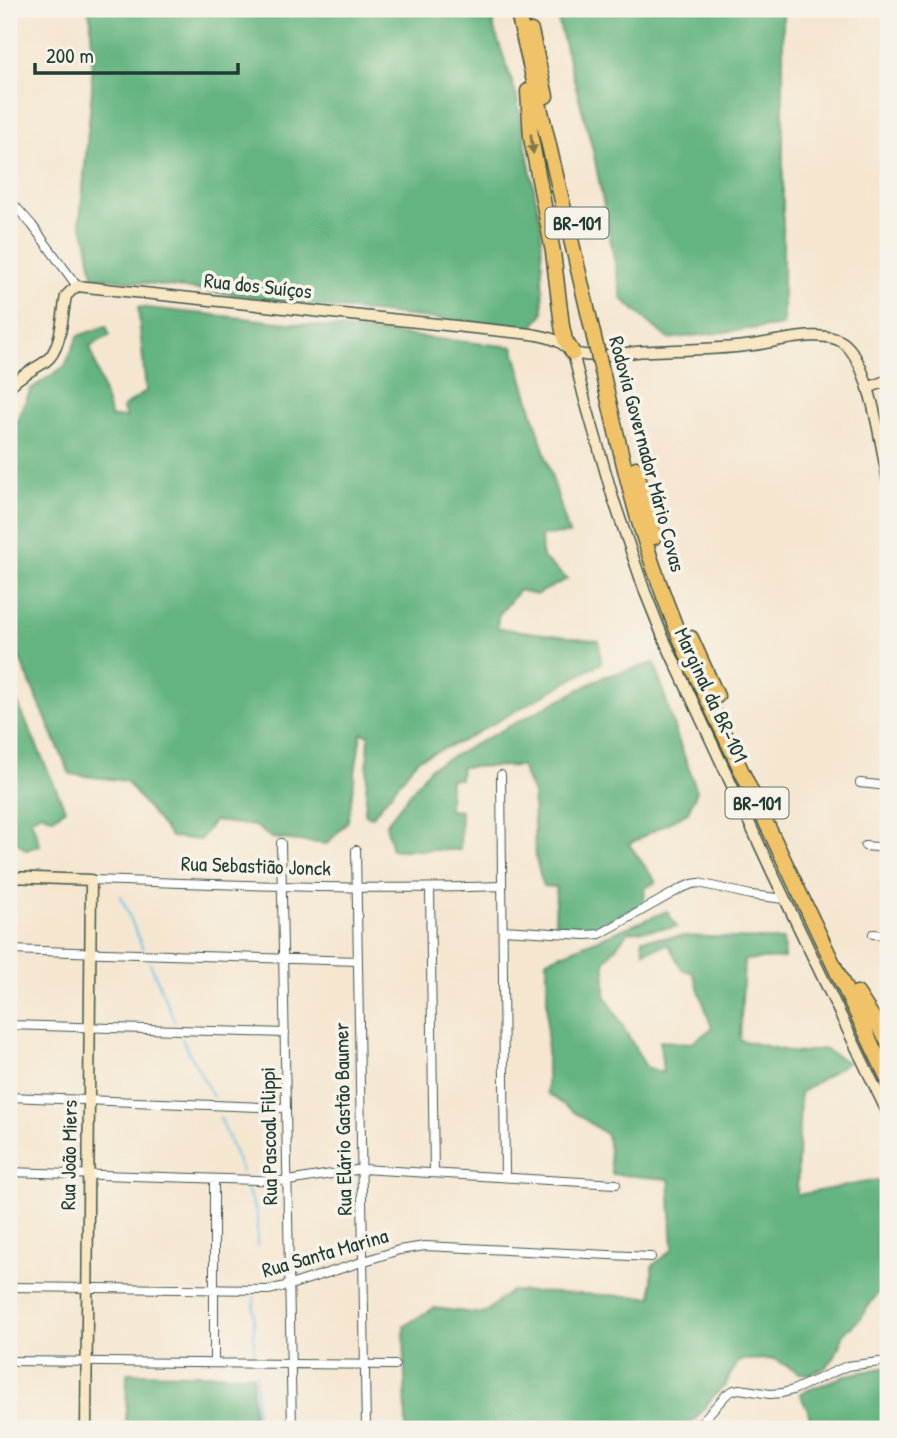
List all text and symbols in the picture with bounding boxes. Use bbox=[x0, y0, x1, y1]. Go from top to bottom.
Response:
scale bar bbox=[35, 32, 238, 76]
text: 200 m bbox=[46, 41, 94, 70]
one-way arrow bbox=[527, 133, 538, 155]
road number: BR-101 bbox=[546, 208, 608, 238]
street label: Rua dos Suíços bbox=[203, 265, 313, 306]
street label: Rodovia Governador Mário Covas bbox=[602, 333, 693, 575]
street label: Marginal da BR-101 bbox=[668, 623, 755, 767]
road number: BR-101 bbox=[726, 788, 788, 818]
street label: Rua Sebastião Jonck bbox=[181, 848, 332, 883]
street label: Rua Elário Gastão Baumer bbox=[326, 1022, 359, 1216]
street label: Rua Pascoal Filippi bbox=[253, 1067, 284, 1205]
street label: Rua João Miers bbox=[53, 1100, 84, 1210]
street label: Rua Santa Marina bbox=[258, 1221, 391, 1284]

